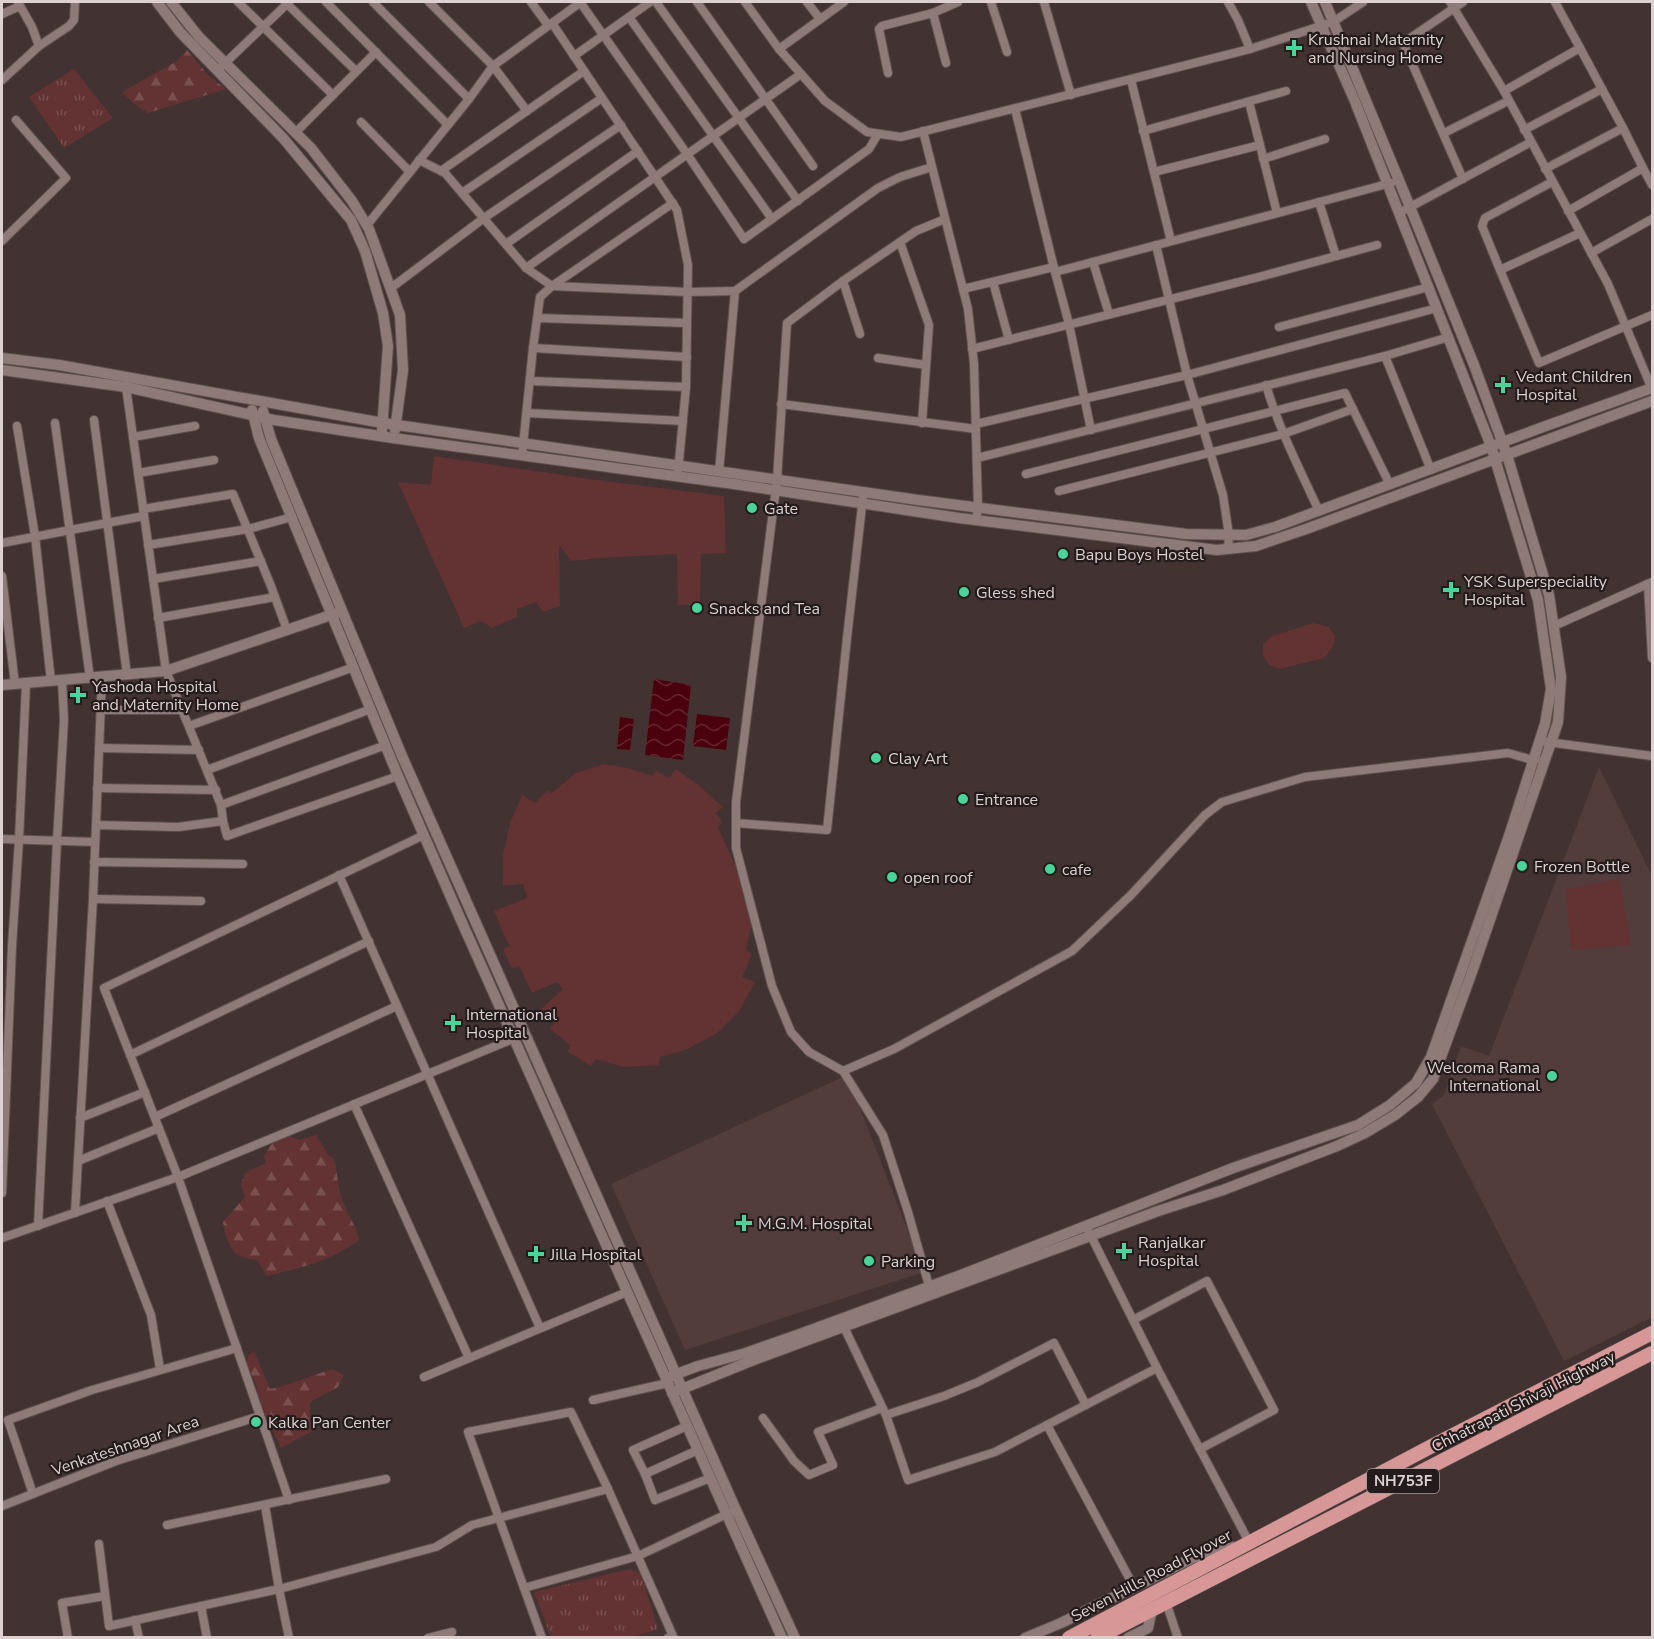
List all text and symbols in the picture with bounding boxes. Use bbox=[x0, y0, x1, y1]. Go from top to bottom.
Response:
place label: Krushnai Maternity and Nursing Home bbox=[1308, 29, 1444, 69]
marker: Krushnai Maternity and Nursing Home bbox=[1285, 39, 1303, 57]
place label: Vedant Children Hospital bbox=[1515, 366, 1632, 406]
marker: Vedant Children Hospital bbox=[1494, 376, 1512, 394]
place label: Gate bbox=[764, 498, 798, 520]
marker: Gate bbox=[745, 501, 759, 515]
place label: Bapu Boys Hostel bbox=[1075, 544, 1204, 566]
marker: Bapu Boys Hostel bbox=[1056, 547, 1070, 561]
place label: YSK Superspeciality Hospital bbox=[1463, 571, 1608, 611]
marker: YSK Superspeciality Hospital bbox=[1442, 581, 1460, 599]
place label: Gless shed bbox=[976, 582, 1055, 604]
marker: Gless shed bbox=[957, 585, 971, 599]
place label: Snacks and Tea bbox=[709, 598, 820, 620]
marker: Snacks and Tea bbox=[690, 601, 704, 615]
place label: Yashoda Hospital and Maternity Home bbox=[91, 676, 239, 716]
marker: Yashoda Hospital and Maternity Home bbox=[69, 686, 87, 704]
place label: Clay Art bbox=[888, 748, 948, 770]
marker: Clay Art bbox=[869, 751, 883, 765]
place label: Entrance bbox=[975, 789, 1038, 811]
marker: Entrance bbox=[956, 792, 970, 806]
place label: Frozen Bottle bbox=[1534, 856, 1630, 878]
place label: cafe bbox=[1062, 859, 1091, 881]
marker: Frozen Bottle bbox=[1515, 859, 1529, 873]
marker: cafe bbox=[1043, 862, 1057, 876]
place label: open roof bbox=[904, 867, 973, 889]
marker: open roof bbox=[885, 870, 899, 884]
place label: International Hospital bbox=[466, 1004, 557, 1044]
marker: International Hospital bbox=[444, 1014, 462, 1032]
place label: Welcoma Rama International bbox=[1426, 1057, 1540, 1097]
marker: Welcoma Rama International bbox=[1545, 1069, 1559, 1083]
place label: M.G.M. Hospital bbox=[758, 1213, 872, 1235]
marker: M.G.M. Hospital bbox=[735, 1214, 753, 1232]
place label: Ranjalkar Hospital bbox=[1138, 1232, 1206, 1272]
marker: Ranjalkar Hospital bbox=[1115, 1242, 1133, 1260]
place label: Jilla Hospital bbox=[549, 1244, 642, 1266]
marker: Jilla Hospital bbox=[527, 1245, 545, 1263]
place label: Parking bbox=[881, 1251, 935, 1273]
marker: Parking bbox=[862, 1254, 876, 1268]
street label: Chhatrapati Shivaji Highway bbox=[1428, 1346, 1620, 1458]
street label: Venkateshnagar Area bbox=[48, 1410, 202, 1482]
place label: Kalka Pan Center bbox=[268, 1412, 391, 1434]
marker: Kalka Pan Center bbox=[249, 1415, 263, 1429]
road number: NH753F bbox=[1367, 1469, 1439, 1493]
street label: Seven Hills Road Flyover bbox=[1067, 1524, 1236, 1628]

